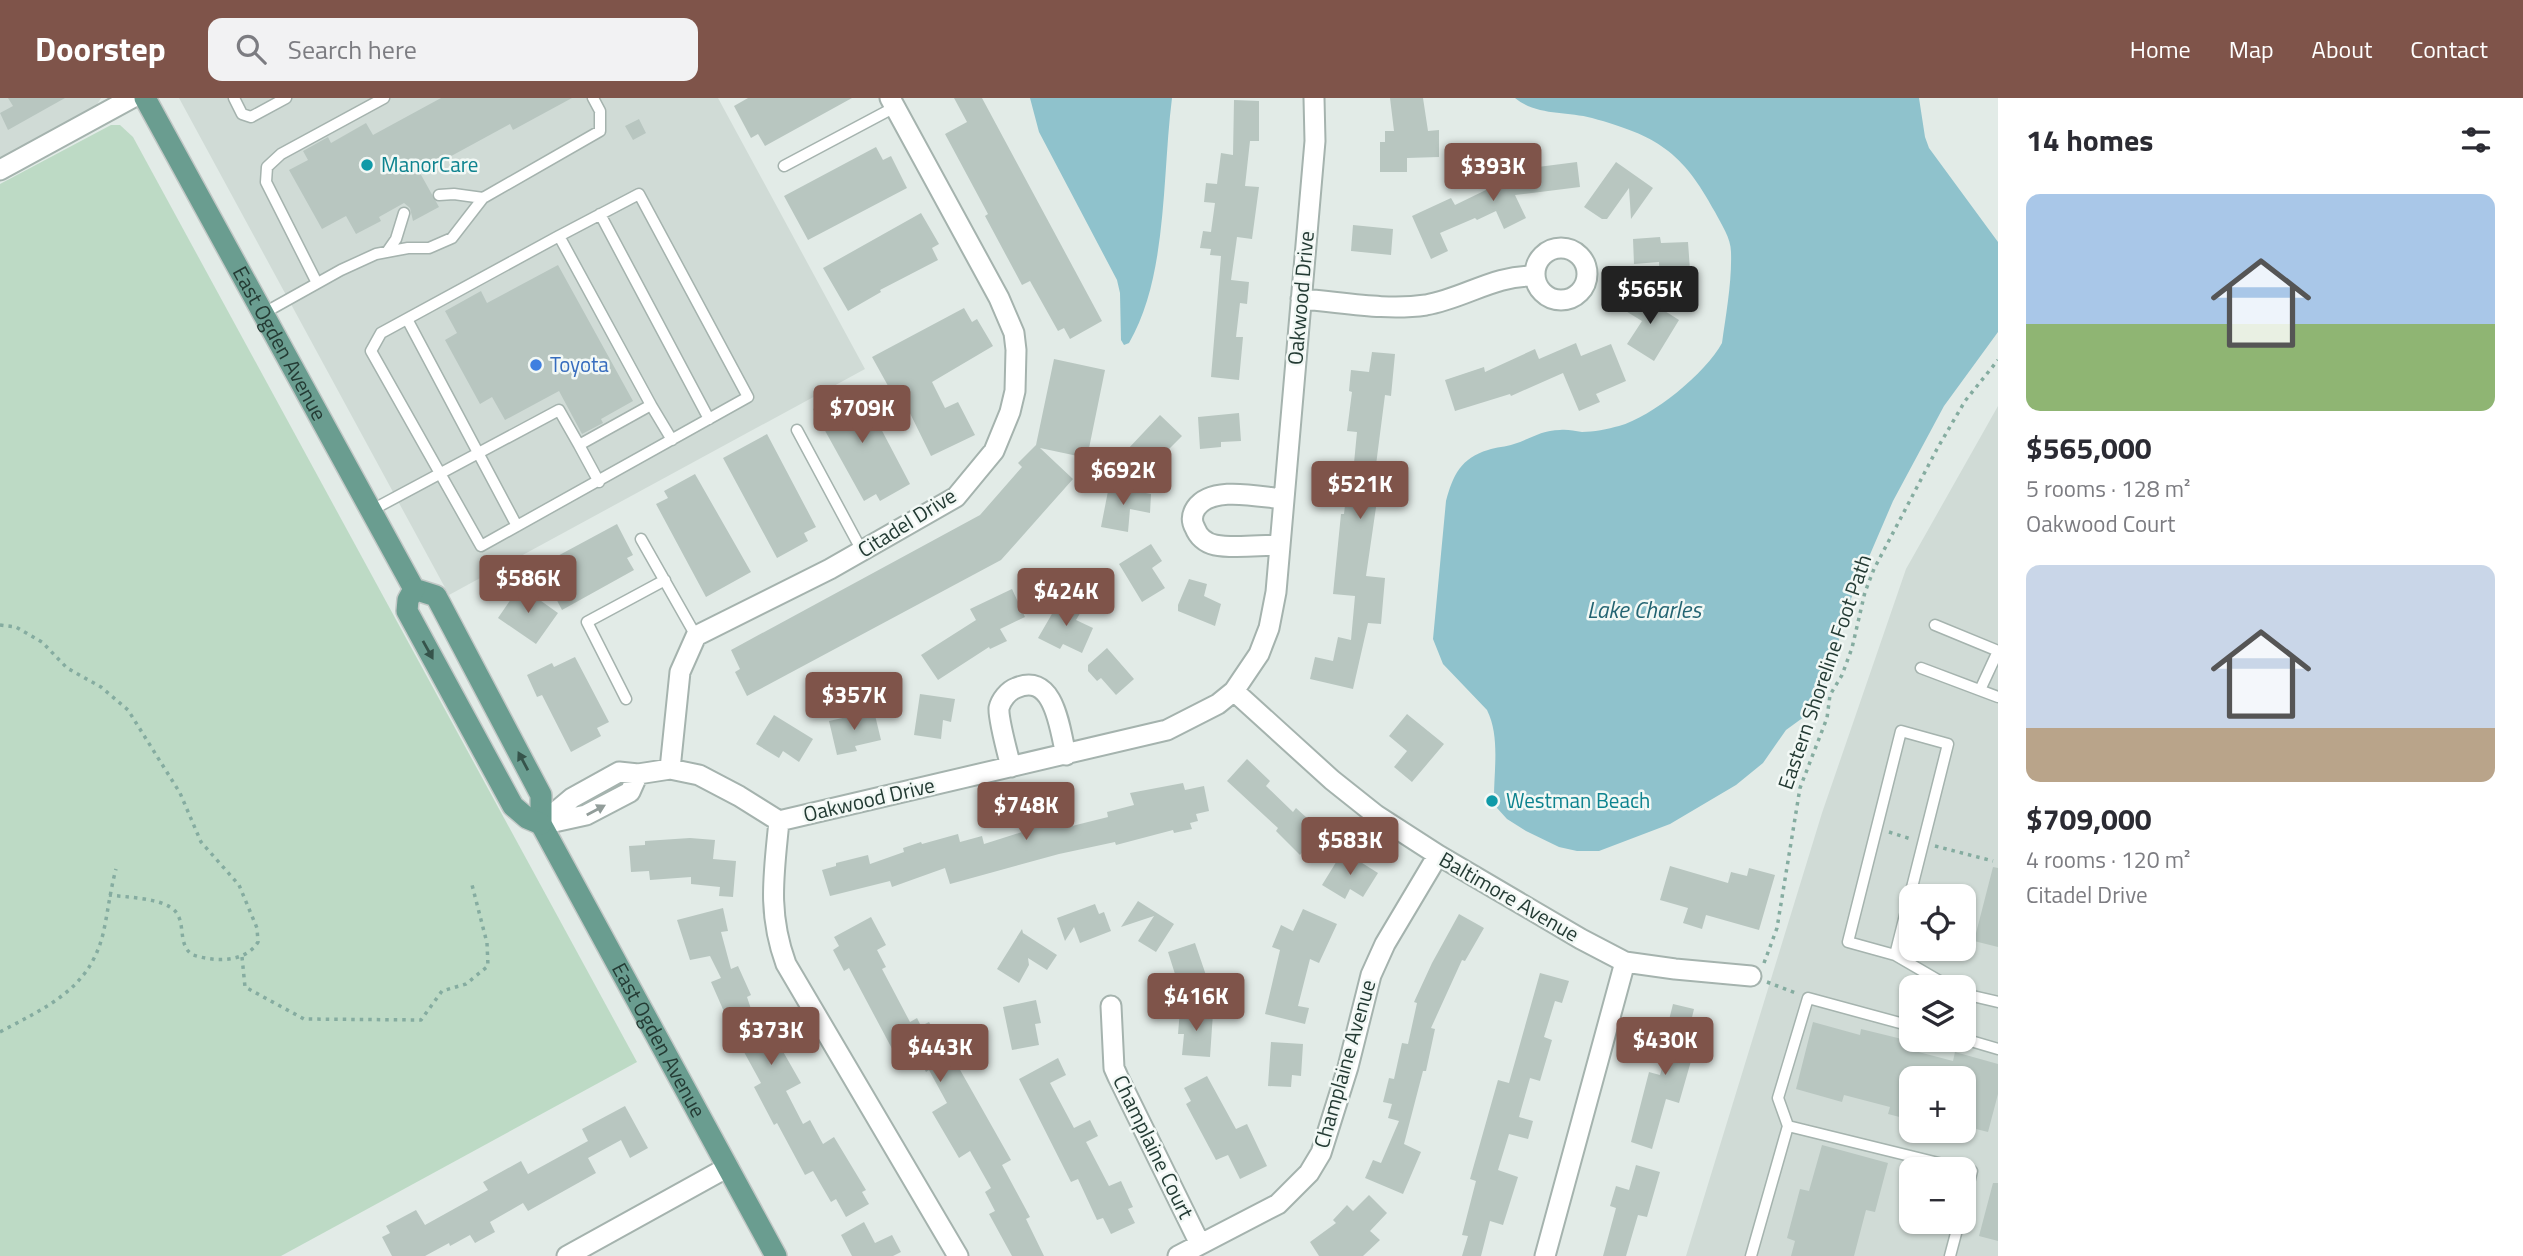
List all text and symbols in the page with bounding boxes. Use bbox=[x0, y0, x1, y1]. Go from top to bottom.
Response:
search box bbox=[208, 18, 698, 81]
text: Doorstep bbox=[35, 24, 166, 74]
icon: search bbox=[232, 30, 270, 68]
text: Search here bbox=[288, 30, 417, 69]
text: Home bbox=[2130, 31, 2191, 67]
text: Map bbox=[2229, 31, 2274, 67]
text: About bbox=[2312, 31, 2372, 67]
text: Contact bbox=[2410, 31, 2488, 67]
text: 14 homes bbox=[2026, 117, 2153, 163]
icon: filters bbox=[2457, 121, 2495, 159]
pin: $393K bbox=[1444, 144, 1542, 203]
place label: ManorCare bbox=[381, 148, 478, 180]
text: $393K bbox=[1460, 148, 1526, 183]
marker: ManorCare bbox=[359, 157, 375, 173]
street label: Oakwood Drive bbox=[1278, 230, 1322, 366]
icon: home bbox=[2198, 240, 2324, 366]
street label: East Ogden Avenue bbox=[225, 260, 336, 426]
pin: $565K bbox=[1601, 266, 1699, 326]
text: $565K bbox=[1617, 271, 1683, 306]
place label: Toyota bbox=[550, 348, 609, 380]
marker: Toyota bbox=[528, 357, 544, 373]
pin: $709K bbox=[813, 386, 911, 445]
text: $709K bbox=[829, 390, 895, 425]
text: $565,000 bbox=[2026, 425, 2152, 471]
pin: $692K bbox=[1074, 448, 1172, 507]
text: $692K bbox=[1090, 452, 1156, 487]
pin: $521K bbox=[1311, 462, 1409, 521]
text: $521K bbox=[1327, 466, 1393, 501]
text: 5 rooms · 128 m² bbox=[2026, 471, 2190, 506]
street label: Citadel Drive bbox=[851, 479, 962, 565]
text: Oakwood Court bbox=[2026, 506, 2175, 541]
street label: Eastern Shoreline Foot Path bbox=[1769, 550, 1879, 793]
pin: $586K bbox=[479, 556, 577, 615]
text: $586K bbox=[495, 560, 561, 595]
pin: $424K bbox=[1017, 568, 1115, 628]
text: $424K bbox=[1033, 573, 1099, 608]
water label: Lake Charles bbox=[1587, 592, 1703, 627]
icon: home bbox=[2198, 611, 2324, 737]
one-way arrow bbox=[422, 640, 434, 660]
pin: $357K bbox=[805, 672, 903, 732]
text: $357K bbox=[821, 677, 887, 712]
one-way arrow bbox=[517, 751, 529, 771]
street label: Oakwood Drive bbox=[800, 768, 938, 830]
pin: $748K bbox=[977, 782, 1075, 842]
place label: Westman Beach bbox=[1506, 784, 1650, 816]
text: $748K bbox=[993, 787, 1059, 822]
marker: Westman Beach bbox=[1484, 793, 1500, 809]
text: $709,000 bbox=[2026, 796, 2152, 842]
one-way arrow bbox=[587, 804, 607, 816]
pin: $583K bbox=[1301, 818, 1399, 877]
text: $583K bbox=[1317, 822, 1383, 857]
text: 4 rooms · 120 m² bbox=[2026, 842, 2190, 877]
street label: Baltimore Avenue bbox=[1434, 843, 1585, 949]
text: Citadel Drive bbox=[2026, 877, 2148, 912]
map controls bbox=[1899, 884, 1976, 1234]
button: locate bbox=[1899, 884, 1976, 961]
street label: East Ogden Avenue bbox=[604, 956, 715, 1123]
pin: $416K bbox=[1147, 974, 1245, 1033]
button: layers bbox=[1899, 975, 1976, 1052]
street label: Champlaine Avenue bbox=[1305, 976, 1383, 1152]
text: $416K bbox=[1163, 978, 1229, 1013]
pin: $373K bbox=[722, 1007, 820, 1067]
text: $373K bbox=[738, 1012, 804, 1047]
pin: $430K bbox=[1616, 1018, 1714, 1077]
text: $430K bbox=[1632, 1022, 1698, 1057]
pin: $443K bbox=[891, 1024, 989, 1084]
text: $443K bbox=[907, 1029, 973, 1064]
button: + bbox=[1899, 1066, 1976, 1143]
street label: Champlaine Court bbox=[1105, 1069, 1203, 1224]
button: − bbox=[1899, 1157, 1976, 1234]

